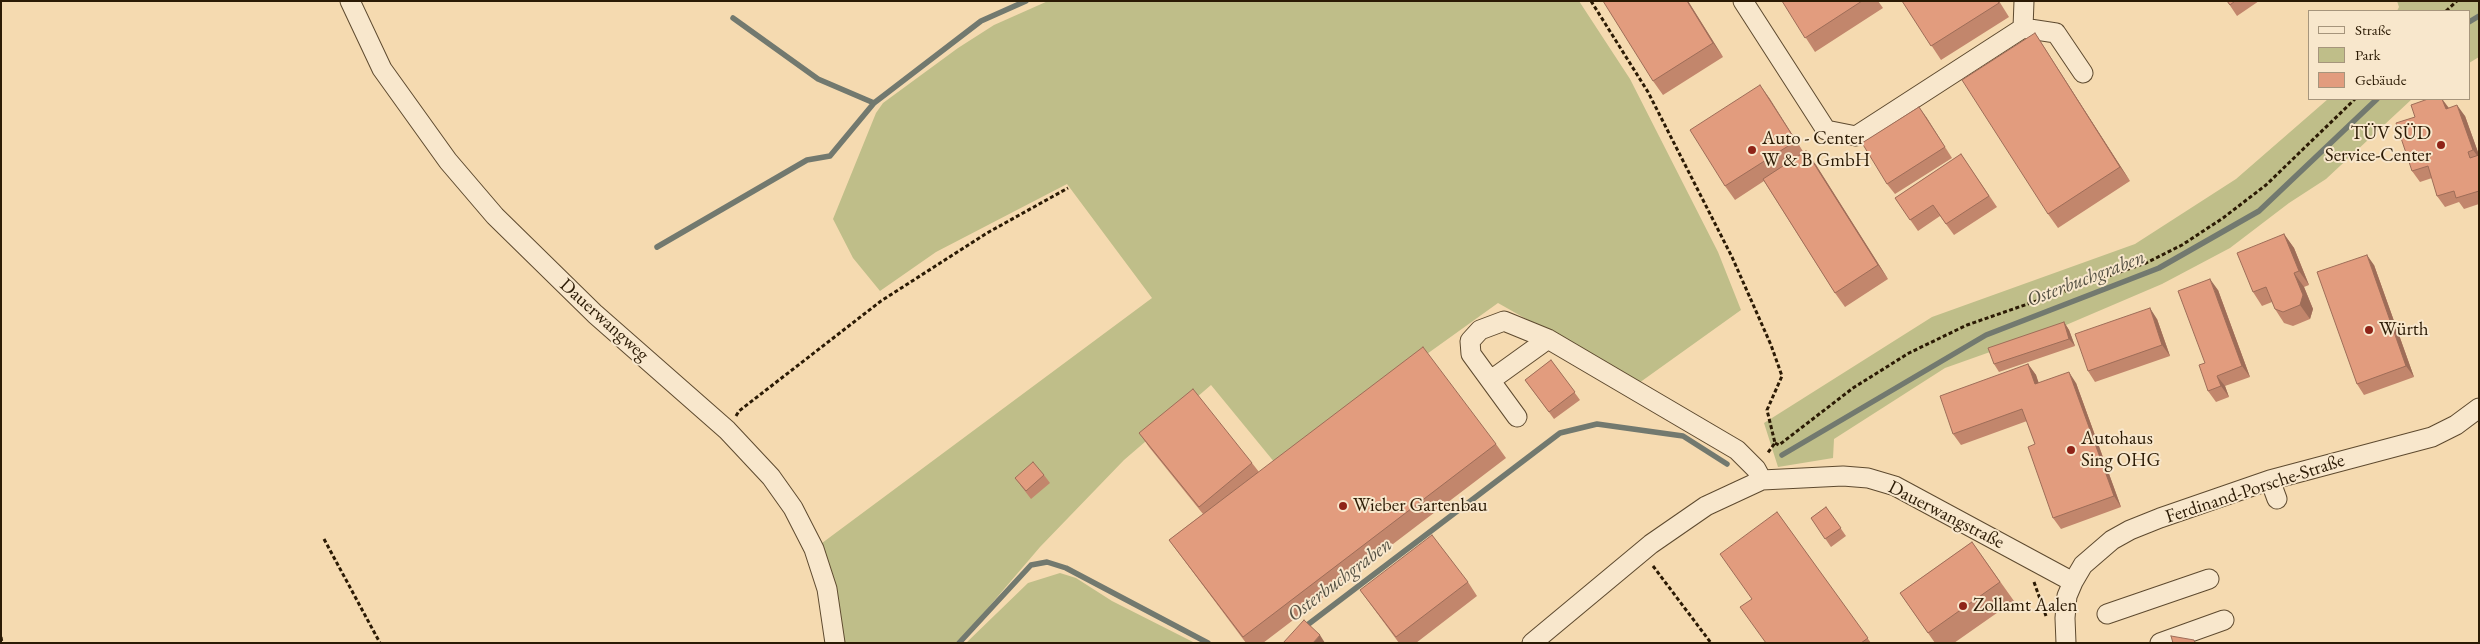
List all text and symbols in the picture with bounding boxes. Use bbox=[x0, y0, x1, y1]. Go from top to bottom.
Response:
legend bbox=[2308, 10, 2470, 100]
text: Straße bbox=[2355, 20, 2391, 39]
text: Park bbox=[2355, 45, 2381, 64]
text: Gebäude bbox=[2355, 70, 2407, 89]
place label: TÜV SÜD Service-Center bbox=[2325, 123, 2431, 167]
place label: Auto - Center W & B GmbH bbox=[1762, 128, 1870, 172]
marker: TÜV SÜD Service-Center bbox=[2435, 139, 2447, 151]
marker: Auto - Center W & B GmbH bbox=[1746, 144, 1758, 156]
water label: Osterbuchgraben bbox=[2023, 245, 2149, 313]
street label: Dauerwangweg bbox=[555, 274, 653, 366]
place label: Würth bbox=[2379, 319, 2429, 341]
marker: Würth bbox=[2363, 324, 2375, 336]
place label: Autohaus Sing OHG bbox=[2081, 428, 2160, 472]
marker: Autohaus Sing OHG bbox=[2065, 444, 2077, 456]
street label: Ferdinand-Porsche-Straße bbox=[2163, 449, 2347, 529]
street label: Dauerwangstraße bbox=[1884, 476, 2008, 554]
place label: Wieber Gartenbau bbox=[1353, 495, 1488, 517]
marker: Wieber Gartenbau bbox=[1337, 500, 1349, 512]
water label: Osterbuchgraben bbox=[1283, 533, 1397, 627]
place label: Zollamt Aalen bbox=[1973, 595, 2078, 617]
marker: Zollamt Aalen bbox=[1957, 600, 1969, 612]

